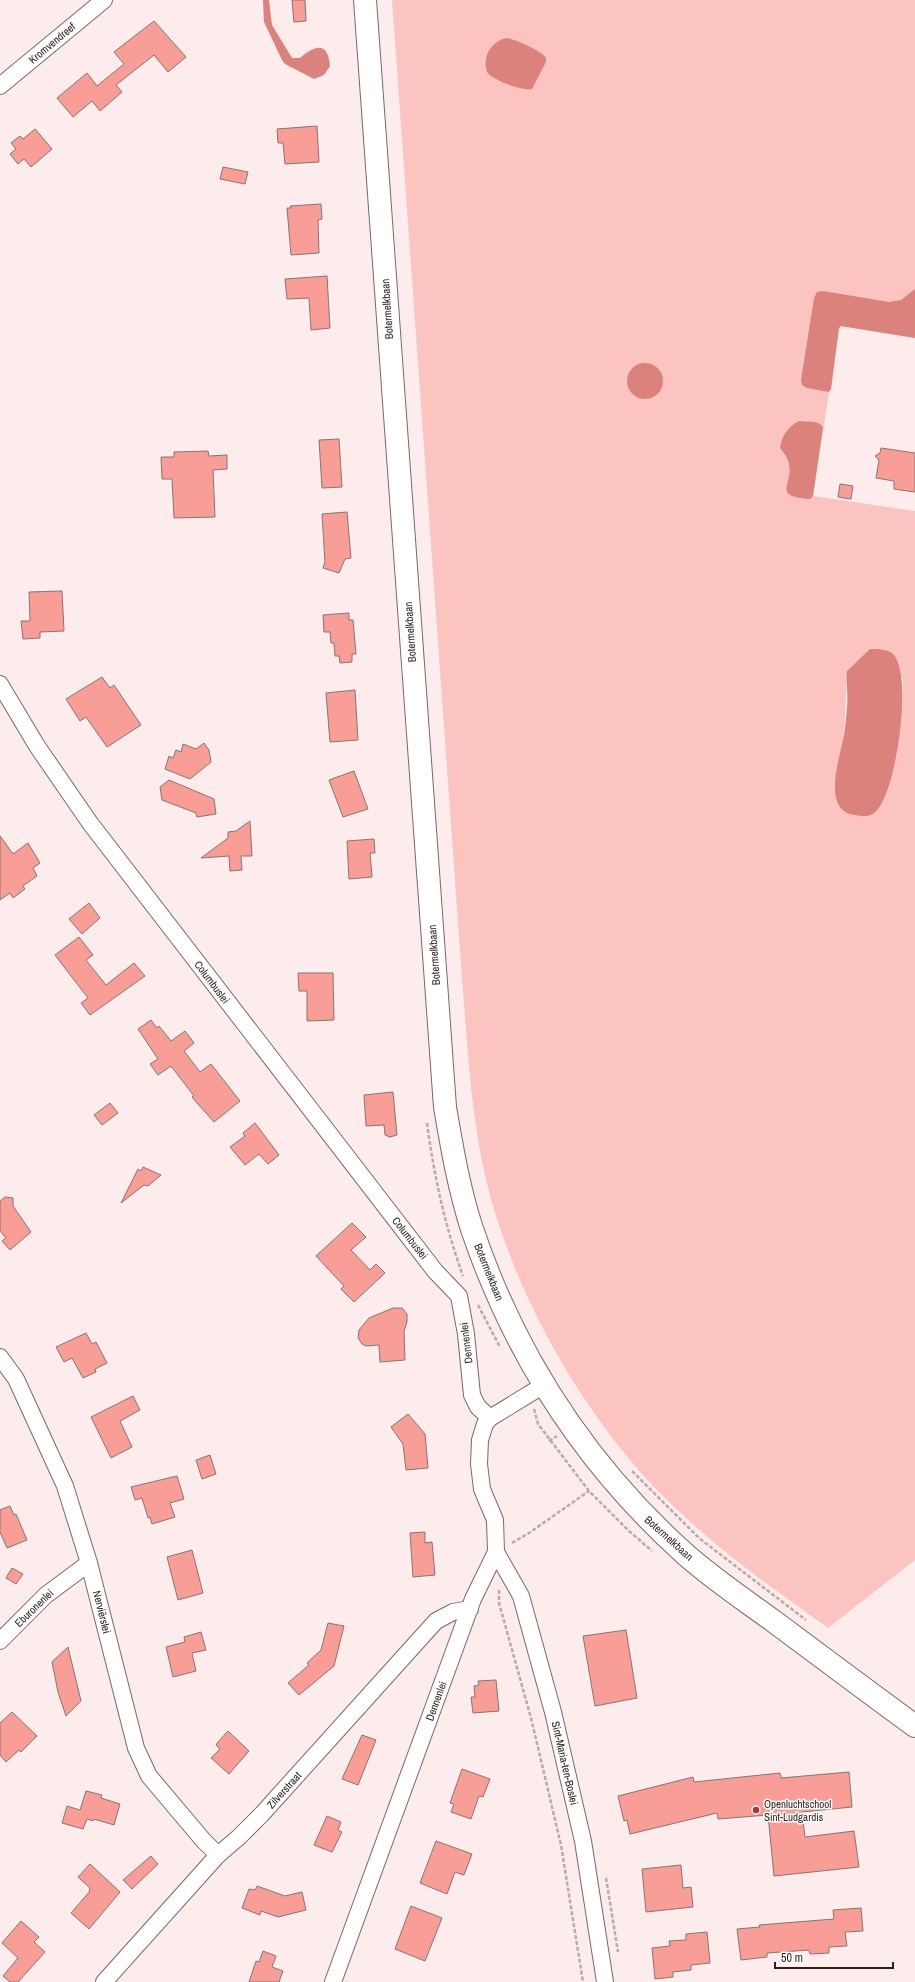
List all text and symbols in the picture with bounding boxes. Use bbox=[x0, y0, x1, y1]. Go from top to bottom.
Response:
street label: Kromvendreef bbox=[26, 19, 79, 67]
street label: Botermelkbaan bbox=[378, 278, 396, 340]
street label: Botermelkbaan bbox=[401, 601, 419, 663]
street label: Botermelkbaan bbox=[425, 924, 443, 986]
street label: Columbuslei bbox=[191, 958, 233, 1006]
street label: Columbuslei bbox=[389, 1214, 431, 1262]
street label: Botermelkbaan bbox=[471, 1241, 507, 1303]
street label: Dennenlei bbox=[457, 1322, 475, 1364]
street label: Botermelkbaan bbox=[642, 1512, 696, 1564]
street label: Eburonenlei bbox=[12, 1586, 56, 1630]
street label: Nerviërslei bbox=[90, 1589, 114, 1635]
street label: Dennenlei bbox=[422, 1679, 450, 1723]
street label: Sint-Maria-ten-Boslei bbox=[549, 1720, 581, 1806]
street label: Zilverstraat bbox=[264, 1768, 305, 1811]
place label: Openluchtschool Sint-Ludgardis bbox=[764, 1797, 831, 1824]
marker: Openluchtschool Sint-Ludgardis bbox=[751, 1805, 761, 1815]
scale bar bbox=[775, 1944, 893, 1970]
text: 50 m bbox=[781, 1950, 803, 1966]

